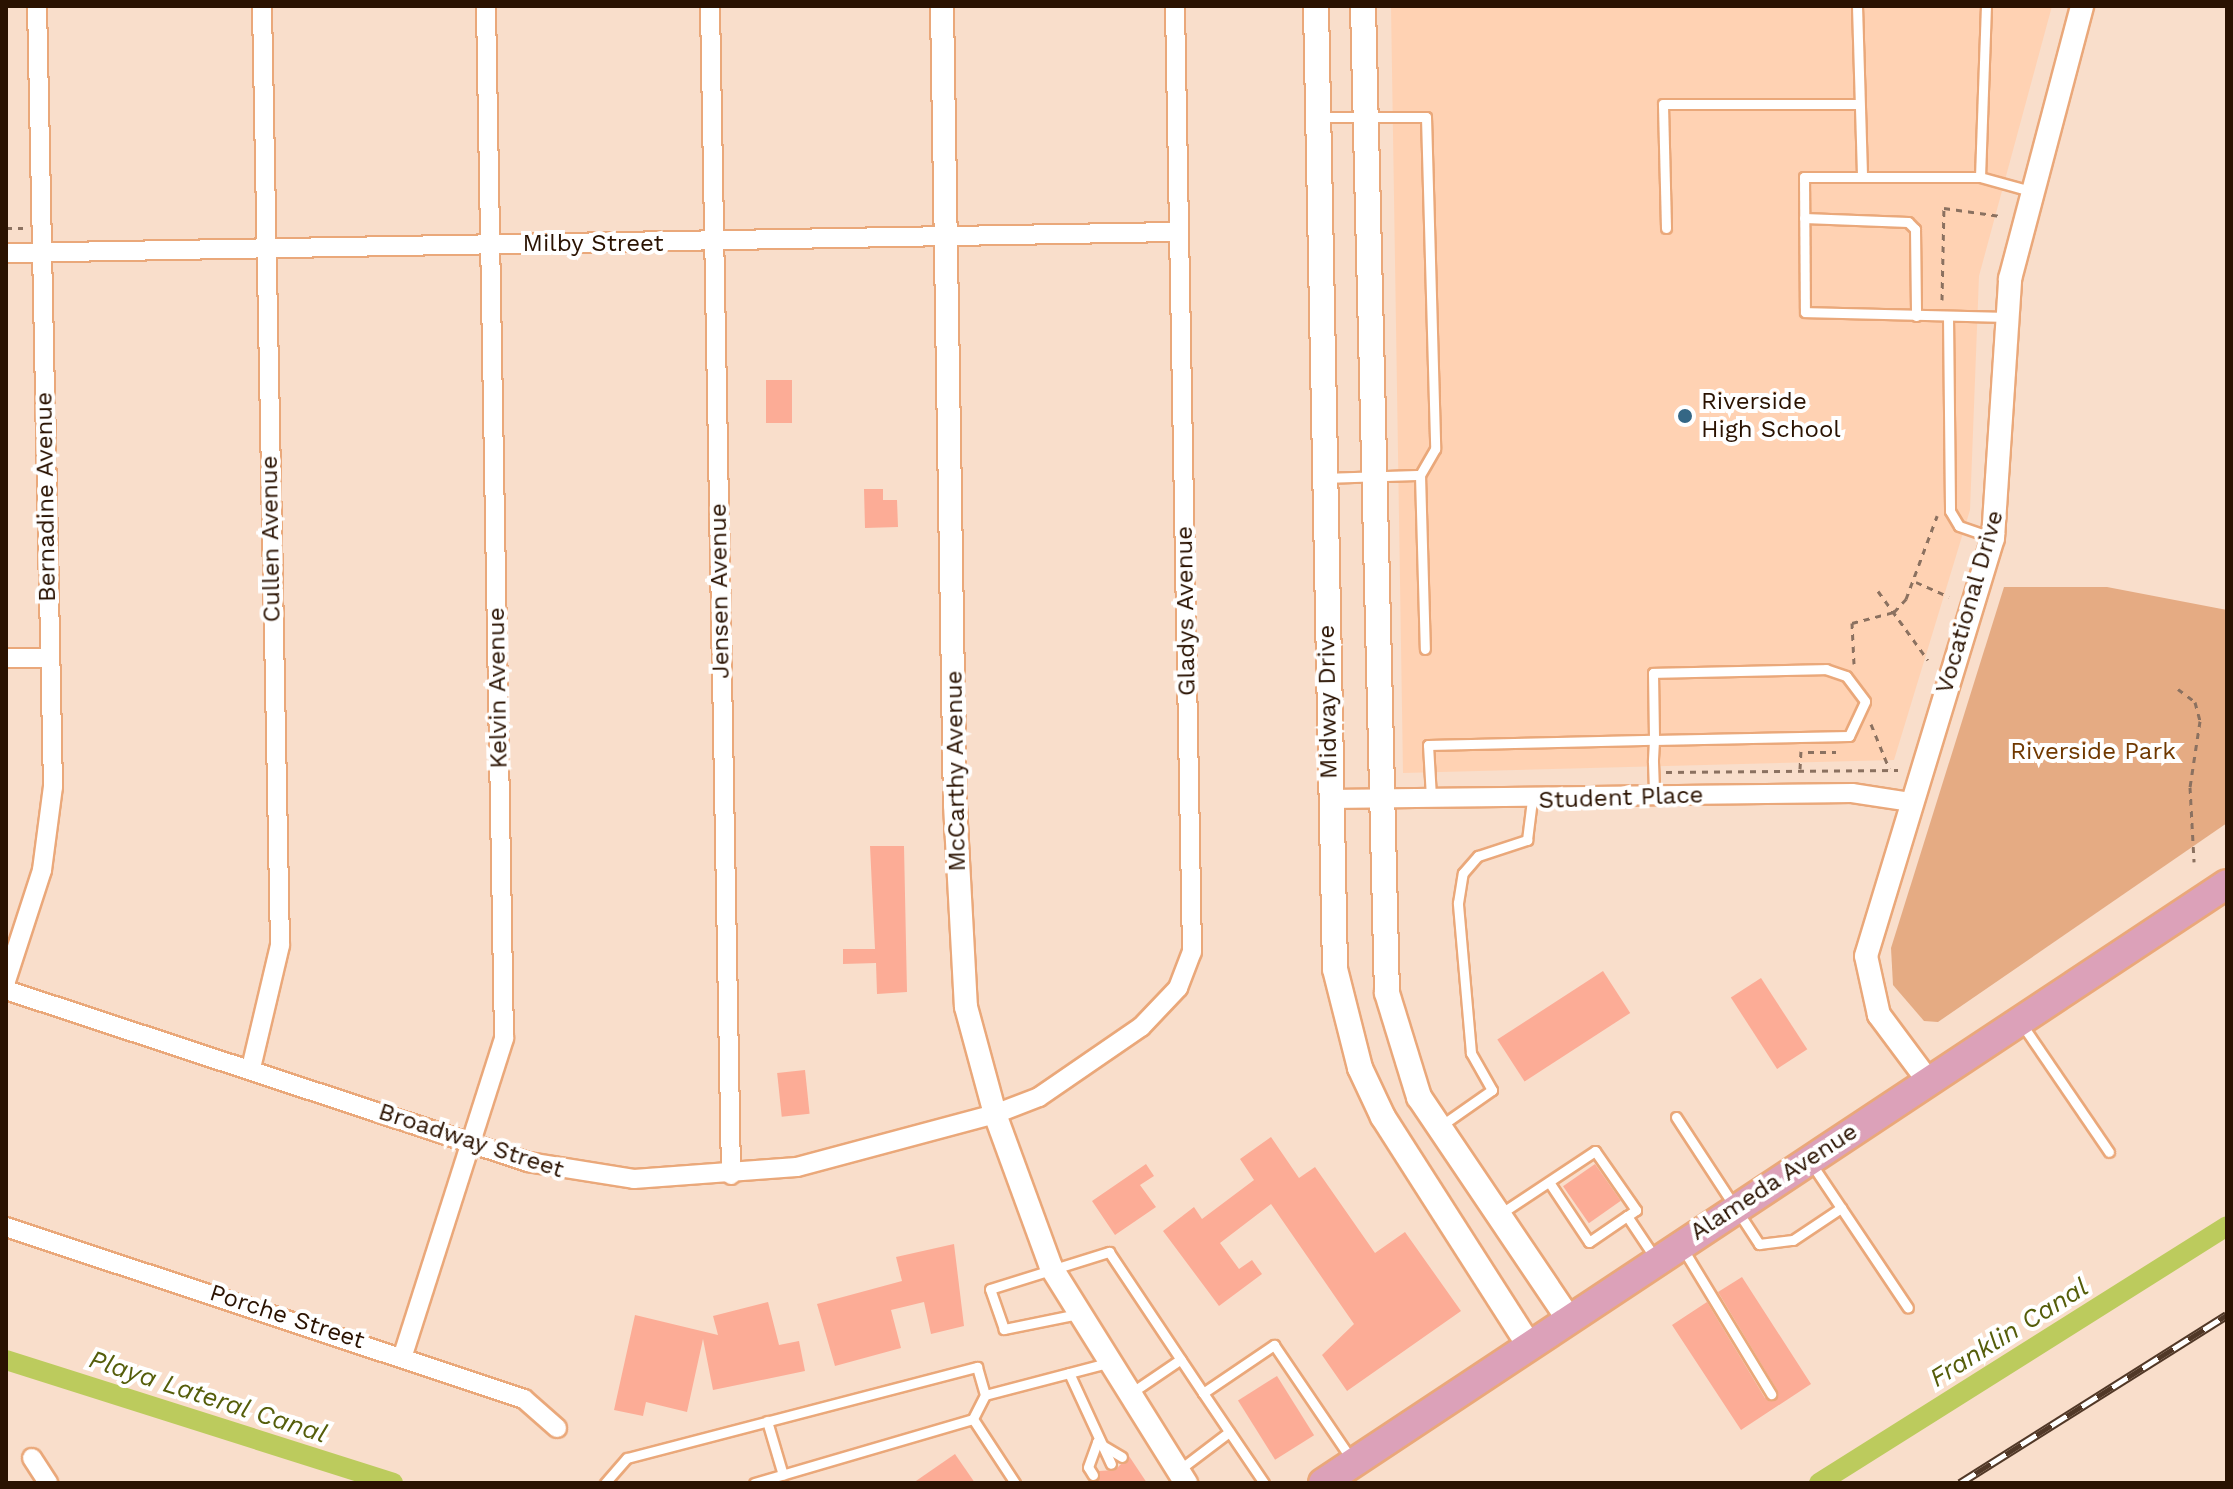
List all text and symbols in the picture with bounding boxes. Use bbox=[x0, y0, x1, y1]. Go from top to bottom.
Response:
street label: Milby Street bbox=[522, 230, 664, 258]
place label: Riverside High School bbox=[1701, 388, 1841, 444]
street label: Bernadine Avenue bbox=[30, 391, 62, 603]
marker: Riverside High School bbox=[1676, 407, 1694, 425]
street label: Cullen Avenue bbox=[255, 455, 287, 623]
street label: Jensen Avenue bbox=[704, 503, 736, 679]
street label: Vocational Drive bbox=[1930, 507, 2010, 697]
street label: Gladys Avenue bbox=[1170, 525, 1202, 697]
street label: Kelvin Avenue bbox=[482, 607, 514, 769]
street label: Midway Drive bbox=[1312, 624, 1344, 780]
street label: McCarthy Avenue bbox=[940, 669, 972, 873]
park label: Riverside Park bbox=[2010, 738, 2176, 766]
street label: Student Place bbox=[1538, 781, 1704, 815]
street label: Broadway Street bbox=[374, 1097, 568, 1185]
street label: Alameda Avenue bbox=[1684, 1117, 1864, 1247]
water label: Franklin Canal bbox=[1924, 1272, 2094, 1394]
street label: Porche Street bbox=[206, 1278, 368, 1356]
water label: Playa Lateral Canal bbox=[85, 1344, 331, 1450]

